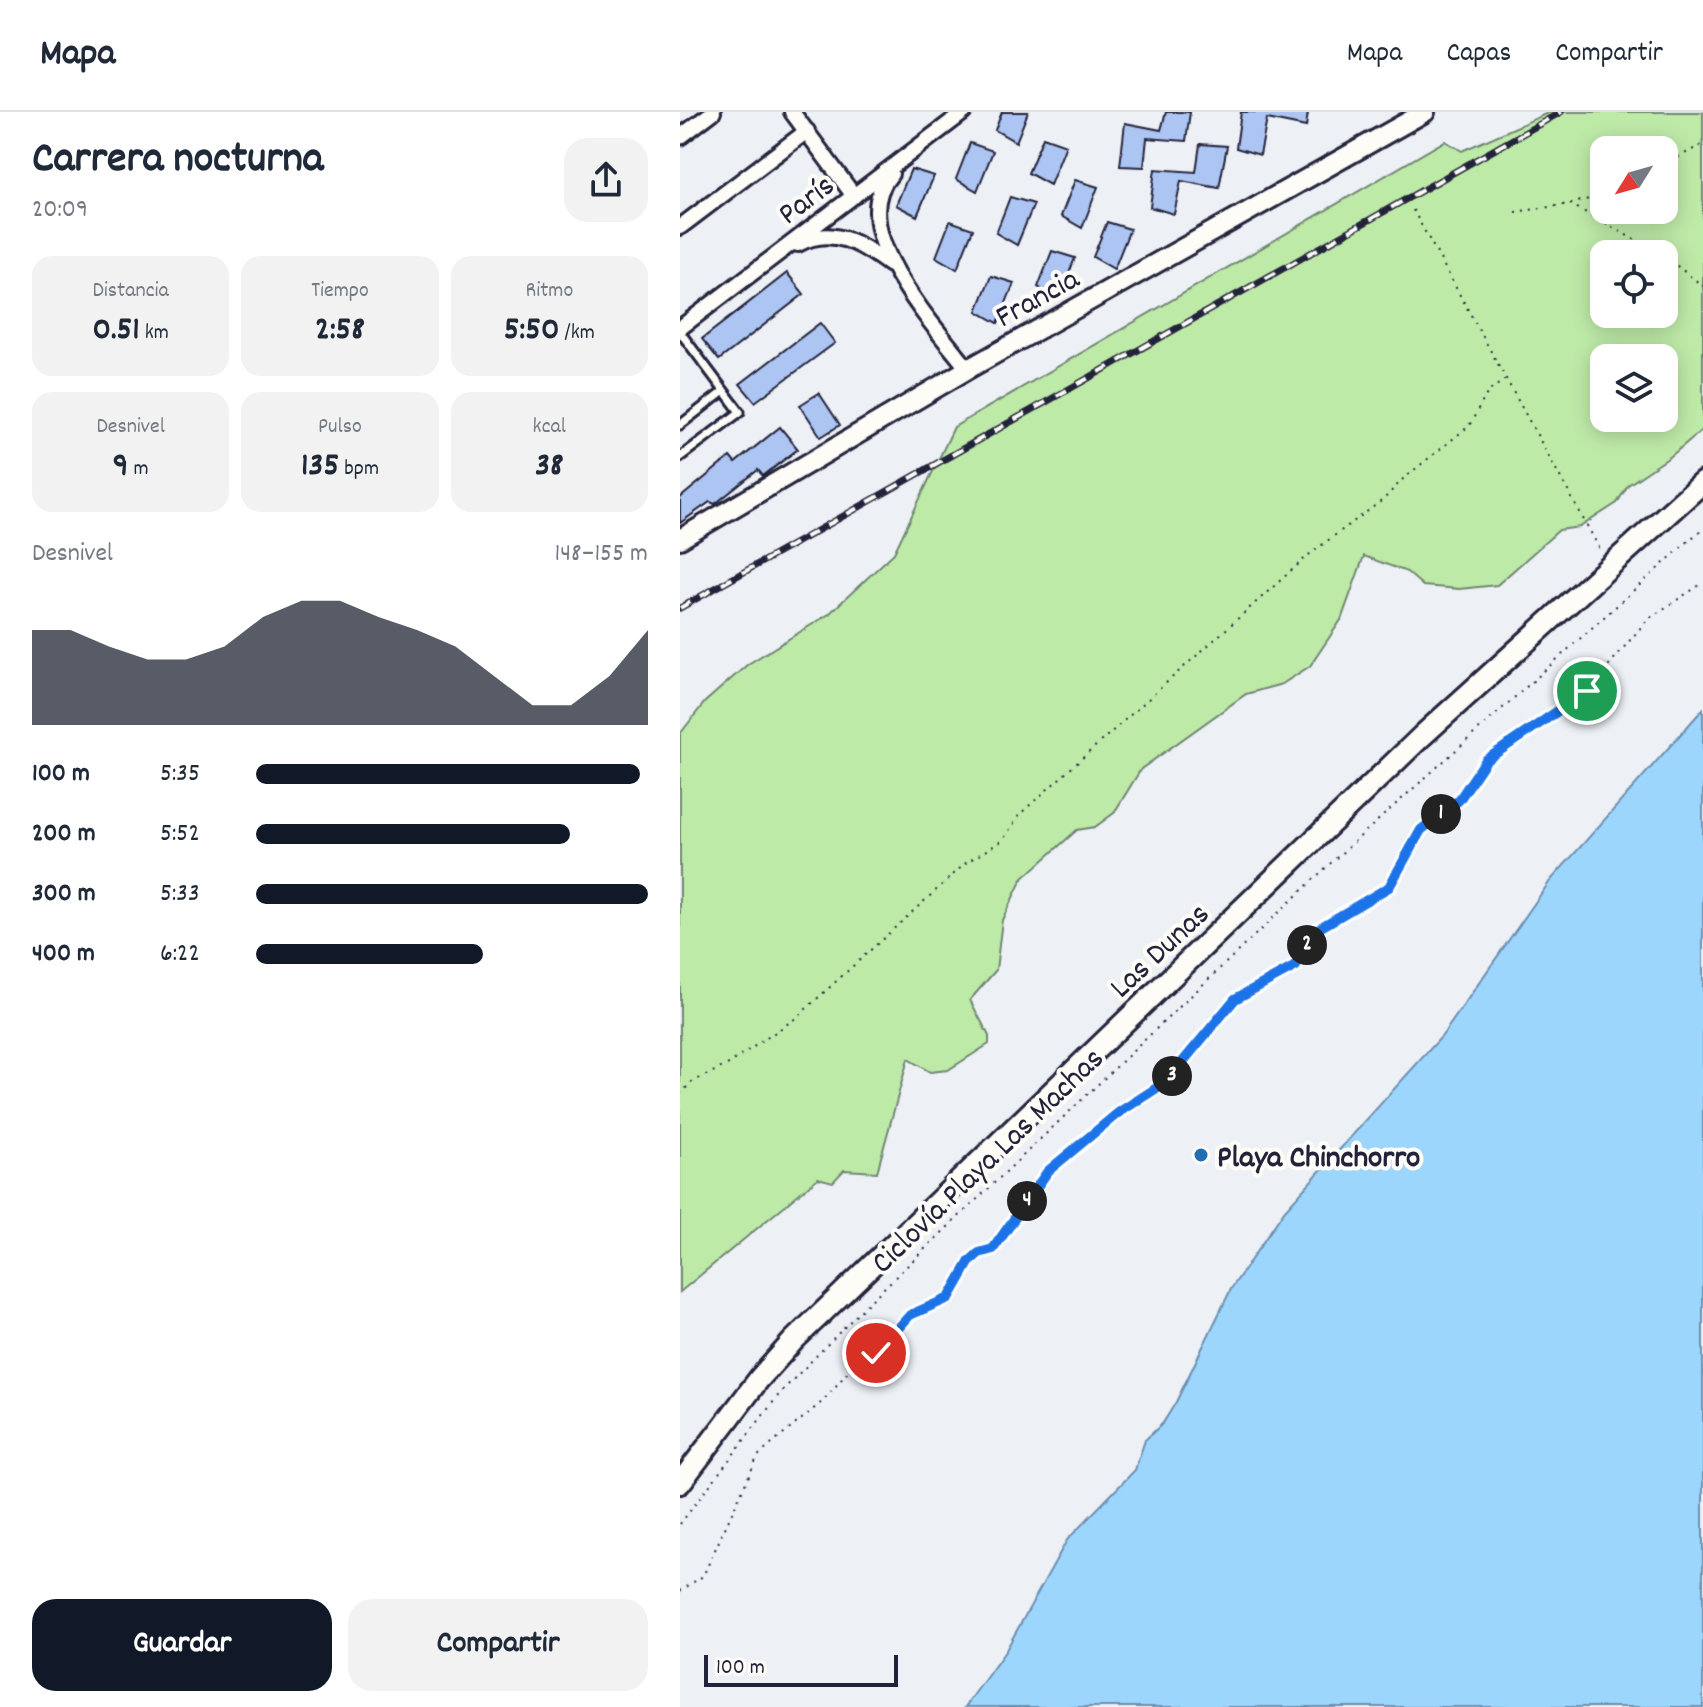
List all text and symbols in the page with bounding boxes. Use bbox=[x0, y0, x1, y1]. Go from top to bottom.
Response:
text: Mapa bbox=[40, 28, 115, 83]
text: Mapa bbox=[1347, 35, 1402, 75]
text: Capas bbox=[1446, 35, 1511, 75]
text: Compartir bbox=[1555, 35, 1663, 75]
text: Carrera nocturna bbox=[32, 130, 324, 193]
north arrow bbox=[1590, 136, 1678, 224]
map controls bbox=[1590, 136, 1678, 432]
button: share bbox=[564, 138, 648, 222]
street label: París bbox=[770, 165, 846, 239]
text: 20:09 bbox=[32, 192, 88, 229]
button: locate bbox=[1590, 240, 1678, 328]
street label: Francia bbox=[988, 258, 1090, 342]
text: Distancia bbox=[92, 276, 169, 307]
text: Tiempo bbox=[311, 276, 369, 307]
text: Ritmo bbox=[525, 276, 573, 307]
text: 0.51 bbox=[92, 307, 140, 356]
text: 2:58 bbox=[315, 307, 365, 356]
text: 5:50 bbox=[504, 307, 559, 356]
text: km bbox=[140, 318, 169, 349]
text: /km bbox=[559, 318, 595, 349]
button: layers bbox=[1590, 344, 1678, 432]
text: Desnivel bbox=[96, 412, 165, 443]
text: Pulso bbox=[318, 412, 362, 443]
text: kcal bbox=[533, 412, 566, 443]
text: 9 bbox=[113, 443, 128, 492]
text: 135 bbox=[301, 443, 339, 492]
text: 38 bbox=[535, 443, 564, 492]
text: m bbox=[128, 454, 149, 485]
text: bpm bbox=[339, 454, 379, 485]
text: Desnivel bbox=[32, 536, 113, 573]
text: 148–155 m bbox=[555, 536, 648, 573]
pin bbox=[1553, 657, 1621, 725]
icon: arrive bbox=[1565, 669, 1609, 713]
text: 100 m bbox=[32, 756, 90, 793]
text: 5:35 bbox=[160, 756, 200, 793]
pin: 1 bbox=[1421, 794, 1461, 834]
text: 1 bbox=[1439, 798, 1443, 829]
text: 200 m bbox=[32, 816, 96, 853]
text: 5:52 bbox=[160, 816, 200, 853]
text: 300 m bbox=[32, 876, 96, 913]
text: 5:33 bbox=[160, 876, 199, 913]
street label: Las Dunas bbox=[1101, 894, 1222, 1011]
pin: 2 bbox=[1287, 925, 1327, 965]
text: 2 bbox=[1302, 929, 1312, 960]
text: 400 m bbox=[32, 936, 95, 973]
text: 6:22 bbox=[160, 936, 200, 973]
street label: Ciclovía Playa Las Machas bbox=[862, 1039, 1117, 1286]
pin: 3 bbox=[1152, 1056, 1192, 1096]
text: 3 bbox=[1167, 1060, 1177, 1091]
place label: Playa Chinchorro bbox=[1217, 1137, 1420, 1183]
marker: Playa Chinchorro bbox=[1192, 1146, 1210, 1164]
pin: 4 bbox=[1007, 1181, 1047, 1221]
text: 4 bbox=[1022, 1185, 1032, 1216]
pin bbox=[842, 1319, 910, 1387]
icon: check bbox=[854, 1331, 898, 1375]
button: Guardar bbox=[32, 1599, 332, 1691]
button: Compartir bbox=[348, 1599, 648, 1691]
scale bar bbox=[704, 1651, 898, 1687]
text: 100 m bbox=[716, 1653, 765, 1684]

